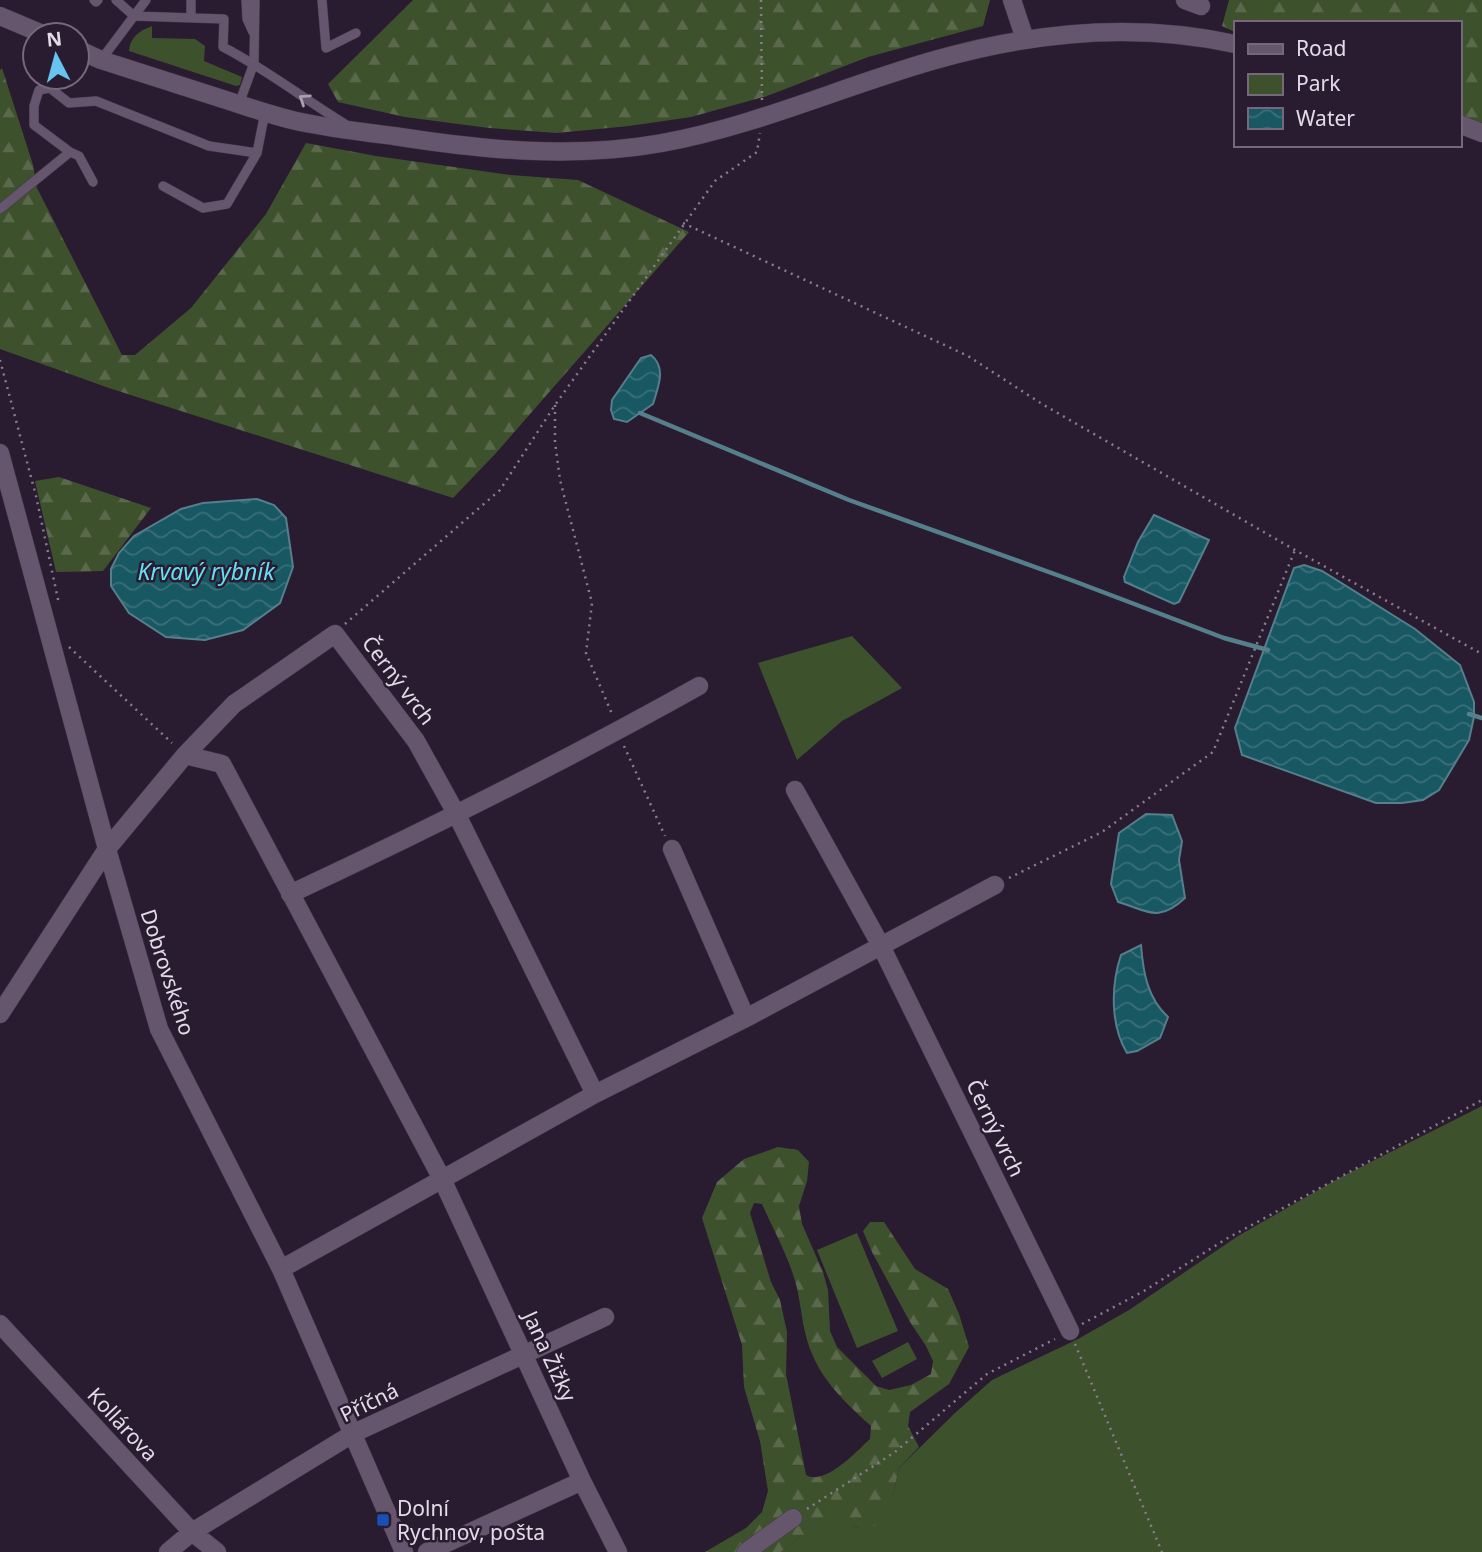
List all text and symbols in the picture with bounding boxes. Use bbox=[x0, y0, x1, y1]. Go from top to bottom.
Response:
north arrow bbox=[21, 21, 91, 91]
legend bbox=[1234, 21, 1461, 147]
text: N bbox=[45, 25, 63, 53]
text: Road bbox=[1296, 34, 1346, 62]
text: Park bbox=[1296, 69, 1341, 97]
one-way arrow bbox=[299, 94, 312, 107]
text: Water bbox=[1296, 104, 1355, 132]
water label: Krvavý rybník bbox=[137, 555, 276, 587]
street label: Černý vrch bbox=[356, 630, 442, 730]
street label: Dobrovského bbox=[134, 905, 202, 1039]
street label: Černý vrch bbox=[960, 1075, 1032, 1181]
street label: Jana Žižky bbox=[516, 1304, 583, 1406]
street label: Příčná bbox=[335, 1376, 403, 1428]
street label: Kollárova bbox=[82, 1381, 164, 1467]
place label: Dolní Rychnov, pošta bbox=[397, 1494, 545, 1546]
marker: Dolní Rychnov, pošta bbox=[375, 1512, 391, 1528]

